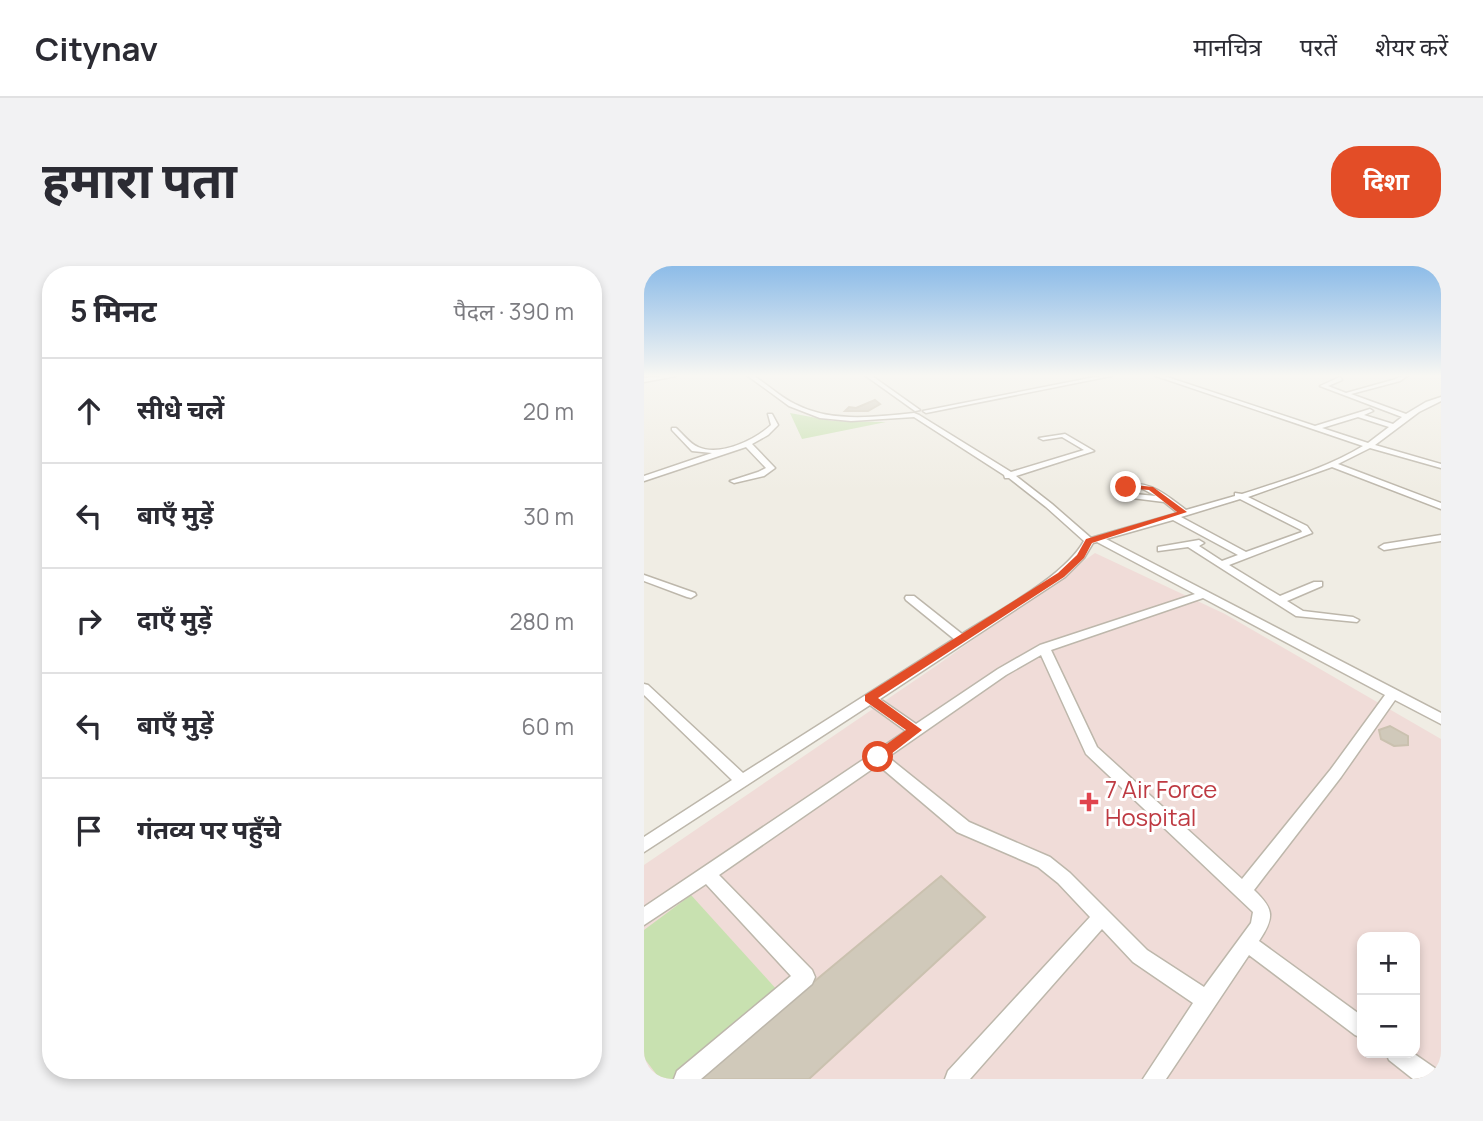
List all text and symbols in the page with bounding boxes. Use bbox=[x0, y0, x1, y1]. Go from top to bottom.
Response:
text: Citynav bbox=[35, 26, 158, 71]
text: मानचित्र bbox=[1193, 30, 1262, 63]
text: परतें bbox=[1300, 30, 1337, 63]
text: शेयर करें bbox=[1375, 30, 1448, 63]
text: हमारा पता bbox=[42, 146, 237, 213]
button: दिशा bbox=[1331, 146, 1441, 218]
text: 5 मिनट bbox=[70, 290, 157, 331]
text: पैदल · 390 m bbox=[454, 295, 574, 327]
text: सीधे चलें bbox=[137, 391, 224, 427]
icon: ahead bbox=[70, 392, 108, 430]
text: 20 m bbox=[523, 395, 574, 427]
route end bbox=[1110, 471, 1141, 502]
text: बाएँ मुड़ें bbox=[137, 496, 214, 532]
icon: left bbox=[70, 497, 108, 535]
text: 30 m bbox=[523, 500, 574, 532]
text: दाएँ मुड़ें bbox=[137, 601, 212, 637]
icon: right bbox=[70, 602, 108, 640]
text: 280 m bbox=[509, 605, 574, 637]
text: बाएँ मुड़ें bbox=[137, 706, 214, 742]
icon: left bbox=[70, 707, 108, 745]
text: 60 m bbox=[522, 710, 574, 742]
route start bbox=[862, 741, 893, 772]
place label: 7 Air Force Hospital bbox=[1105, 772, 1217, 833]
marker: 7 Air Force Hospital bbox=[1079, 792, 1099, 812]
text: गंतव्य पर पहुँचे bbox=[137, 811, 281, 847]
icon: arrive bbox=[70, 812, 108, 850]
map controls bbox=[1357, 932, 1420, 1058]
button: + bbox=[1357, 932, 1420, 995]
button: − bbox=[1357, 995, 1420, 1058]

